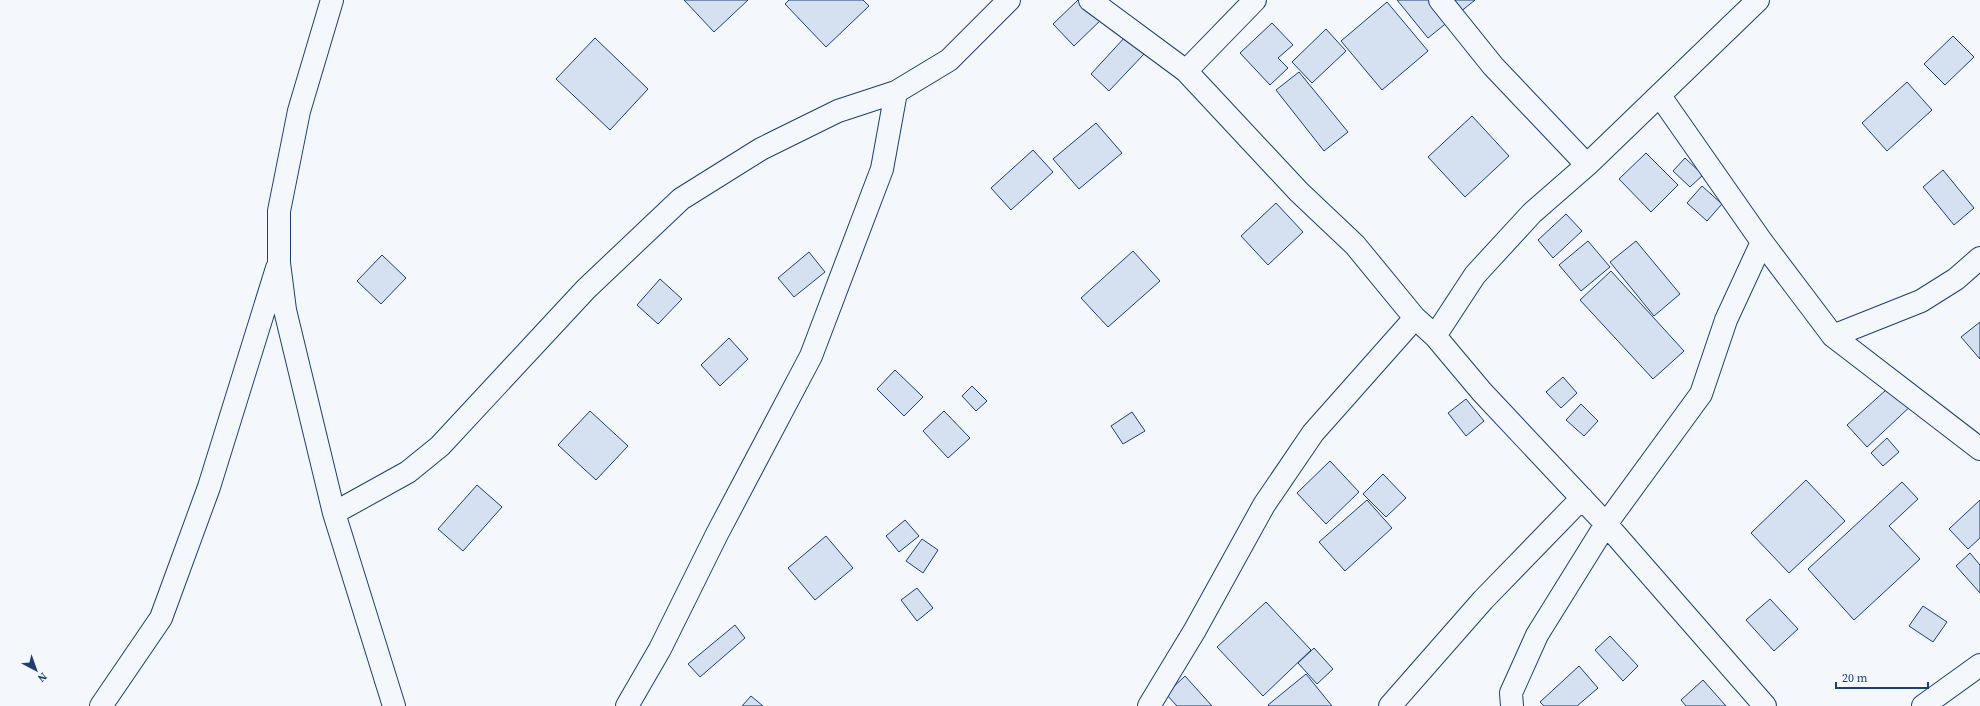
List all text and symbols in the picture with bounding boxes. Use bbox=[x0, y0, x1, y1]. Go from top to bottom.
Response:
north arrow bbox=[16, 650, 56, 690]
scale bar bbox=[1836, 664, 1928, 690]
text: N bbox=[34, 669, 50, 685]
text: 20 m bbox=[1842, 670, 1868, 686]

